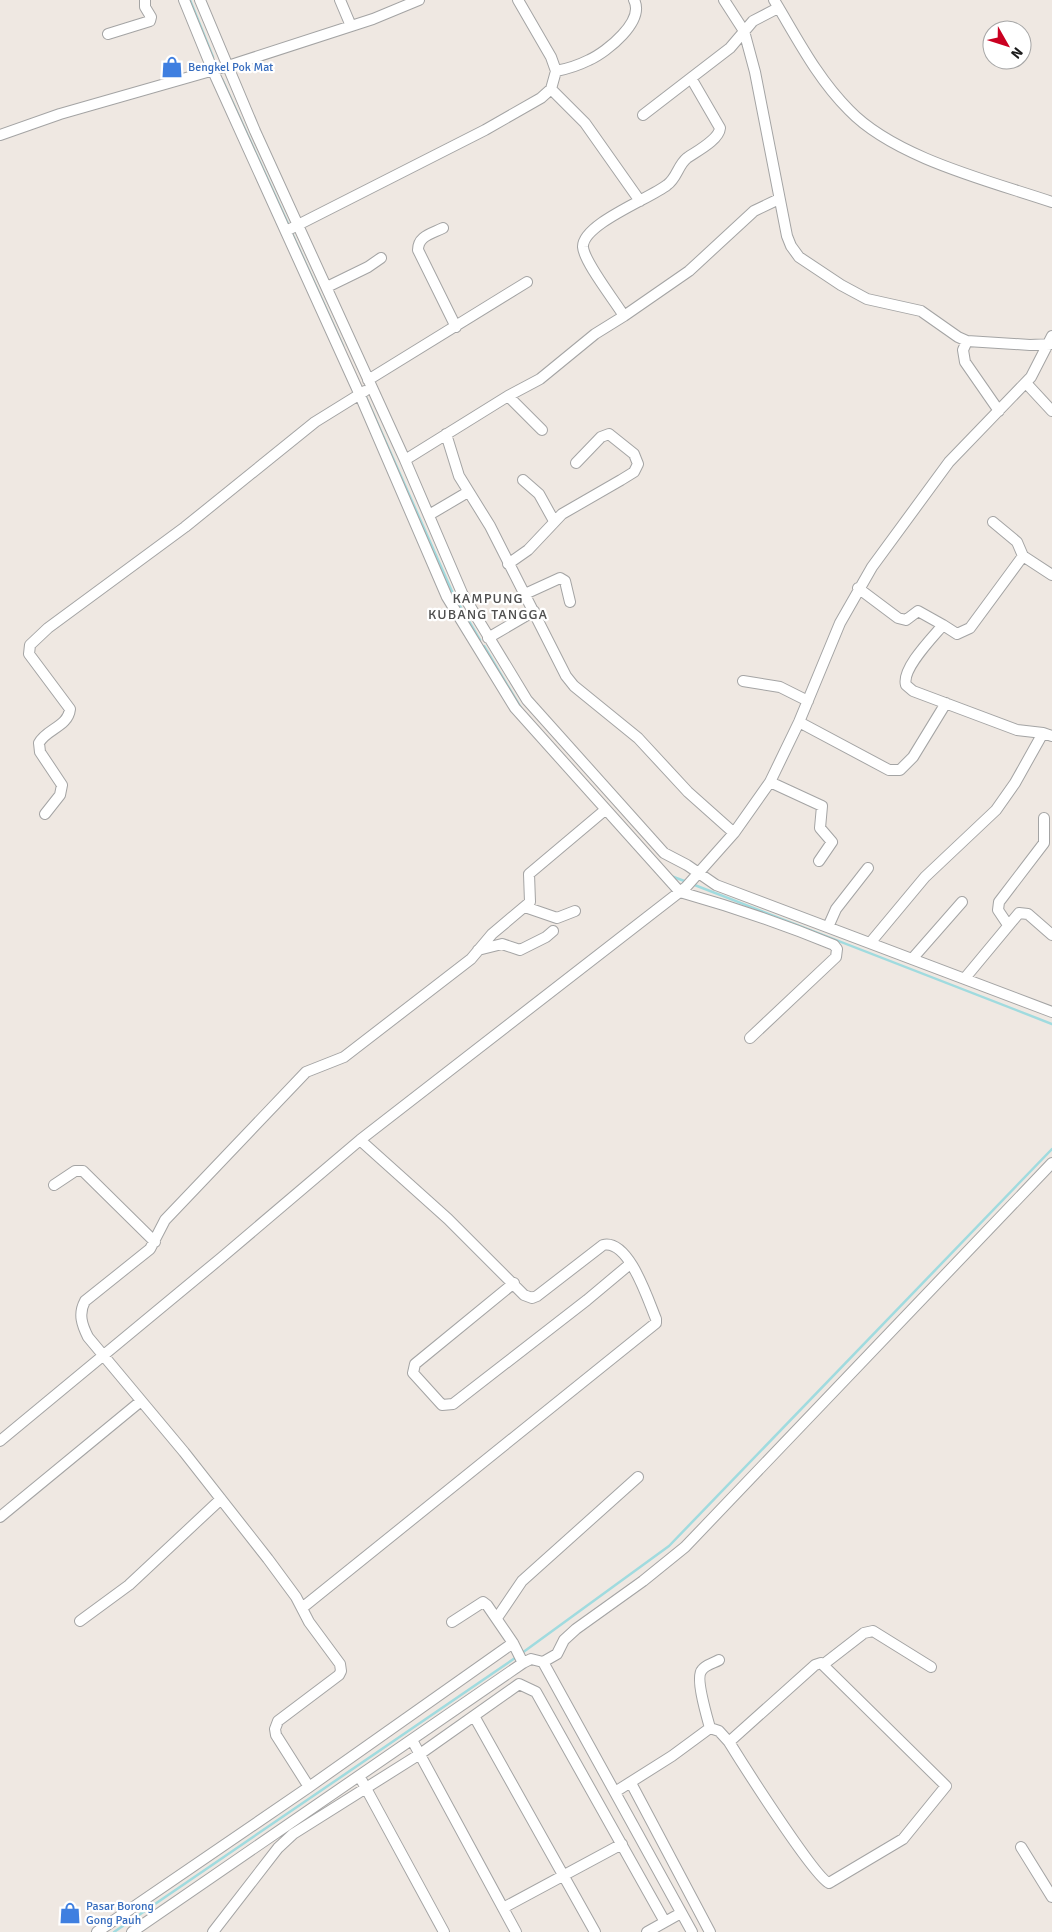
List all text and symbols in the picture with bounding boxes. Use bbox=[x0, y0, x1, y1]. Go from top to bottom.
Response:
north arrow bbox=[982, 20, 1032, 70]
text: N bbox=[1007, 44, 1026, 62]
shop icon: Bengkel Pok Mat bbox=[159, 54, 185, 80]
place label: Bengkel Pok Mat bbox=[188, 60, 273, 75]
district label: KAMPUNG KUBANG TANGGA bbox=[428, 590, 548, 623]
place label: Pasar Borong Gong Pauh bbox=[86, 1899, 154, 1928]
shop icon: Pasar Borong Gong Pauh bbox=[57, 1900, 83, 1926]

